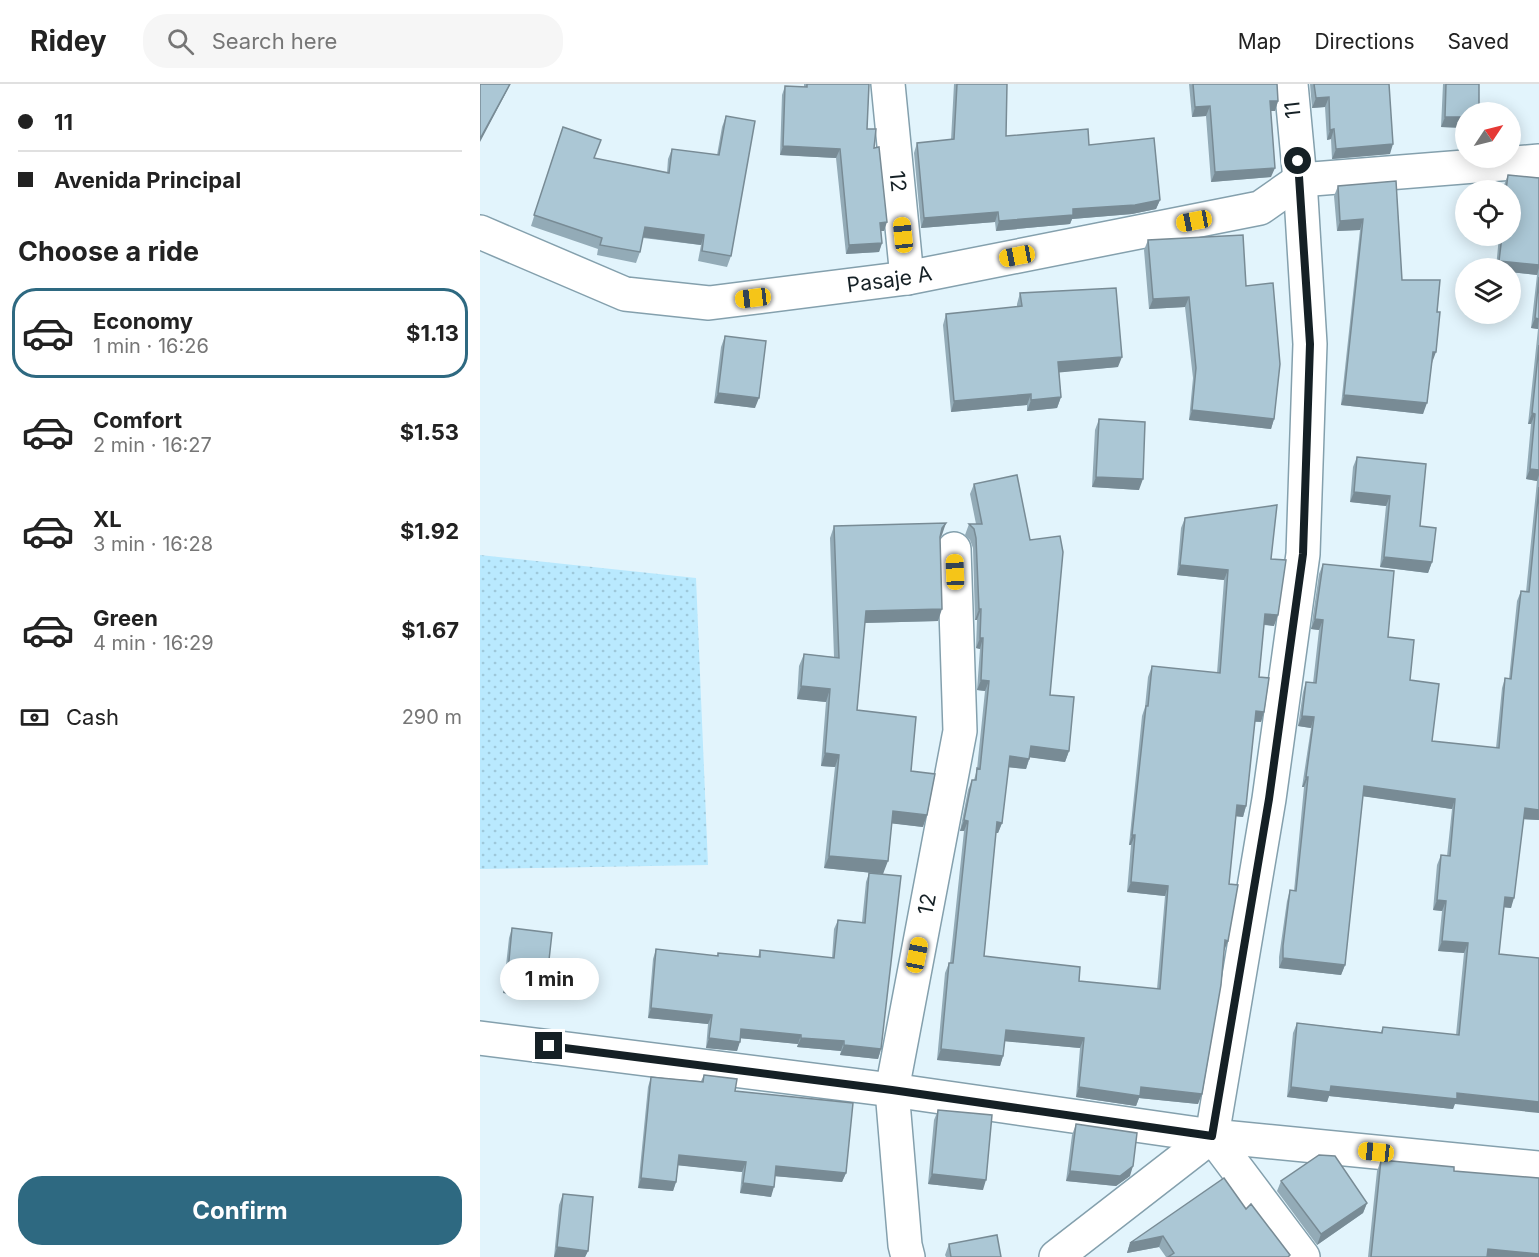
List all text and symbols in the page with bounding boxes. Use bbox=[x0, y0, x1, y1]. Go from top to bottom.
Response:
search box bbox=[143, 14, 563, 68]
text: Ridey bbox=[30, 24, 107, 58]
icon: search bbox=[164, 25, 197, 58]
text: Search here bbox=[212, 28, 337, 54]
text: Map bbox=[1238, 29, 1281, 54]
text: Directions bbox=[1314, 29, 1415, 54]
text: Saved bbox=[1448, 29, 1509, 54]
street label: 11 bbox=[1279, 100, 1306, 120]
north arrow bbox=[1455, 102, 1521, 168]
map controls bbox=[1455, 102, 1521, 324]
text: 11 bbox=[54, 109, 73, 135]
route start bbox=[1284, 147, 1311, 174]
text: Avenida Principal bbox=[54, 167, 241, 193]
street label: 12 bbox=[885, 170, 912, 193]
button: locate bbox=[1455, 180, 1521, 246]
car bbox=[1175, 209, 1213, 233]
car bbox=[892, 216, 914, 254]
text: Choose a ride bbox=[18, 235, 199, 268]
car bbox=[998, 244, 1036, 268]
button: layers bbox=[1455, 258, 1521, 324]
street label: Pasaje A bbox=[845, 260, 934, 298]
car bbox=[734, 287, 772, 309]
icon: car bbox=[21, 306, 75, 360]
text: Economy bbox=[93, 308, 193, 334]
text: $1.13 bbox=[406, 320, 459, 346]
text: 1 min · 16:26 bbox=[93, 334, 209, 358]
icon: car bbox=[21, 405, 75, 459]
text: Comfort bbox=[93, 407, 182, 433]
text: $1.53 bbox=[400, 419, 459, 445]
text: 2 min · 16:27 bbox=[93, 433, 212, 457]
icon: car bbox=[21, 504, 75, 558]
text: XL bbox=[93, 506, 122, 532]
text: $1.92 bbox=[400, 518, 459, 544]
text: 3 min · 16:28 bbox=[93, 532, 213, 556]
car bbox=[945, 554, 965, 590]
icon: car bbox=[21, 603, 75, 657]
text: Green bbox=[93, 605, 158, 631]
text: $1.67 bbox=[401, 617, 459, 643]
text: 4 min · 16:29 bbox=[93, 631, 214, 655]
icon: cash bbox=[18, 701, 51, 734]
text: Cash bbox=[66, 704, 119, 730]
text: 290 m bbox=[402, 705, 462, 729]
street label: 12 bbox=[912, 891, 941, 917]
car bbox=[905, 936, 929, 974]
callout: 1 min bbox=[500, 959, 598, 1001]
text: 1 min bbox=[525, 967, 574, 991]
route end bbox=[535, 1032, 562, 1059]
car bbox=[1357, 1141, 1395, 1163]
button: Confirm bbox=[18, 1176, 462, 1245]

